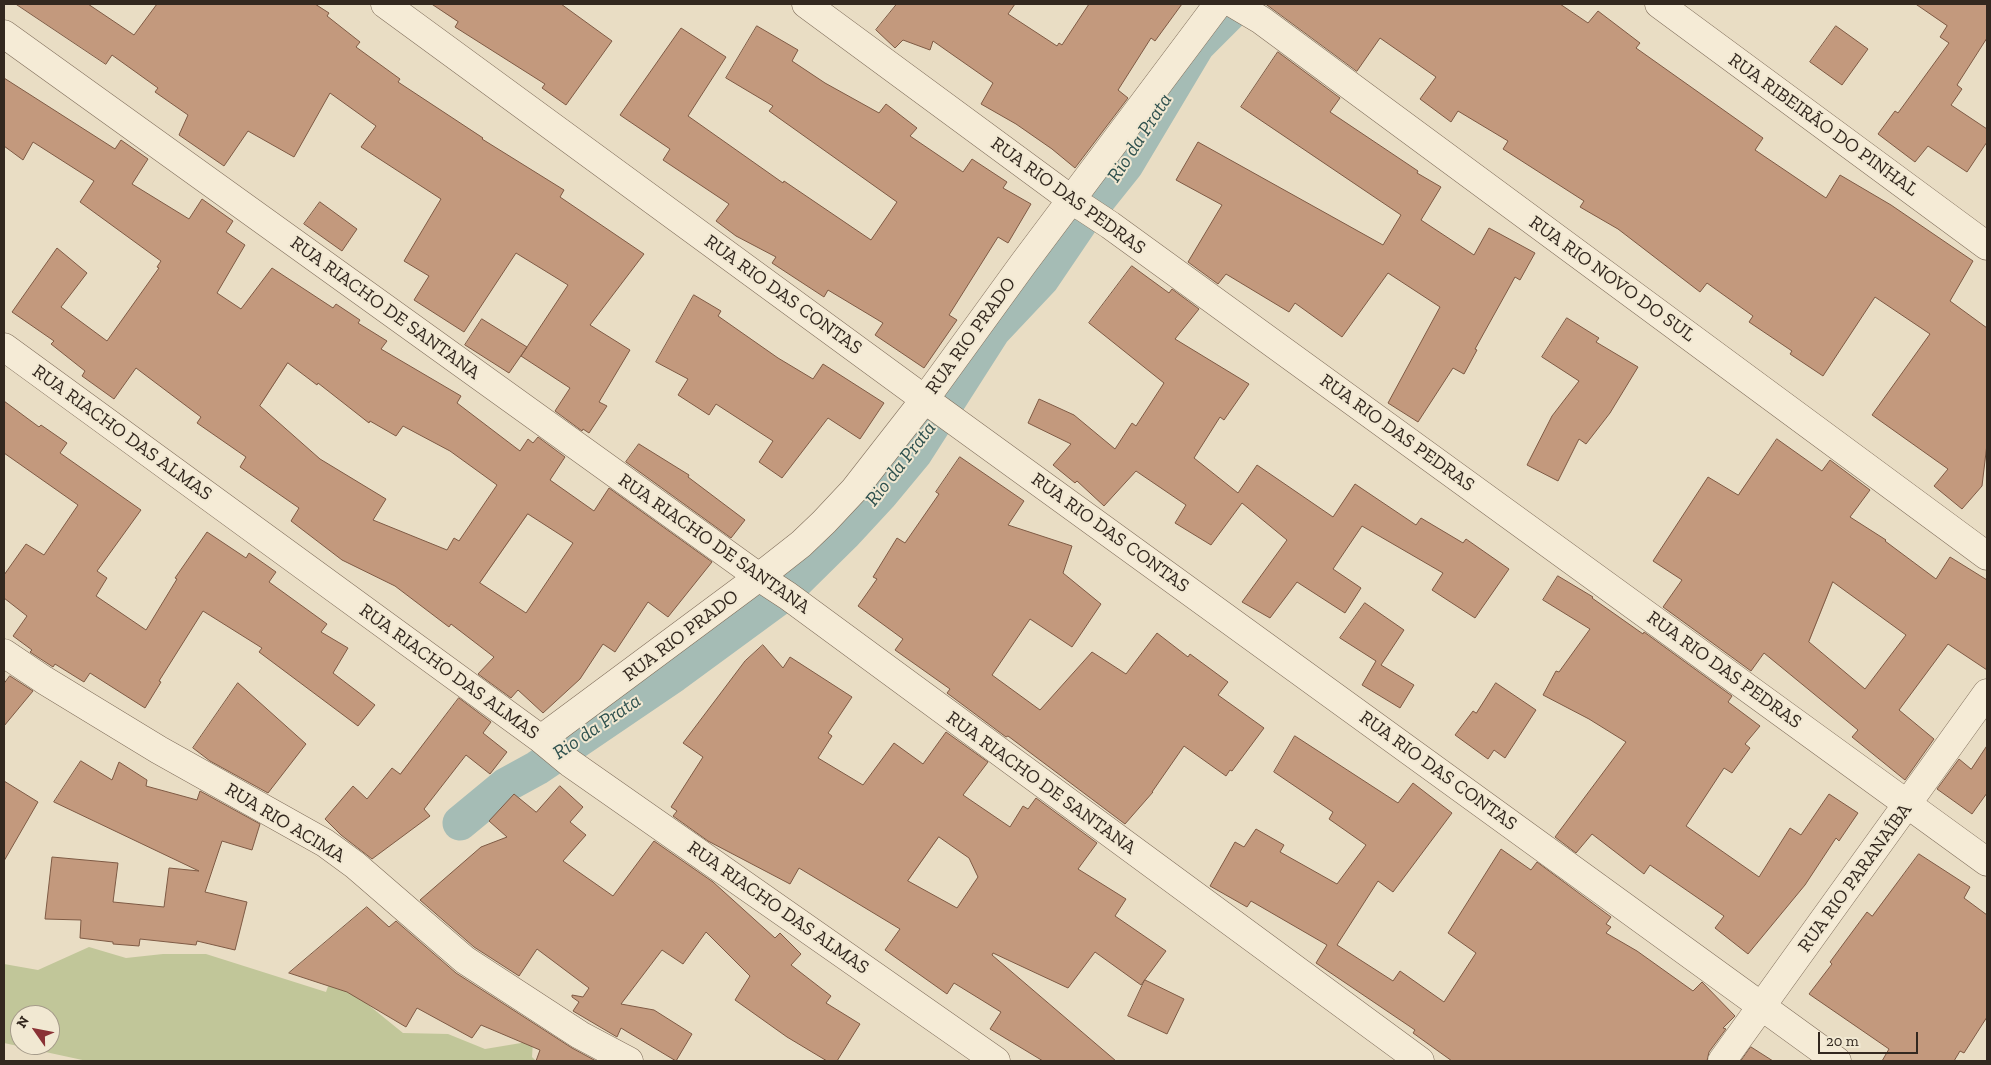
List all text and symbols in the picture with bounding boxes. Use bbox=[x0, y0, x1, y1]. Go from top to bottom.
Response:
street label: RUA RIBEIRÃO DO PINHAL bbox=[1724, 49, 1922, 201]
water label: Rio da Prata bbox=[1102, 89, 1178, 187]
street label: RUA RIO DAS PEDRAS bbox=[986, 132, 1150, 260]
street label: RUA RIO NOVO DO SUL bbox=[1525, 211, 1699, 347]
street label: RUA RIO DAS CONTAS bbox=[700, 230, 866, 360]
street label: RUA RIACHO DE SANTANA bbox=[286, 232, 484, 384]
street label: RUA RIO PRADO bbox=[921, 273, 1021, 399]
street label: RUA RIACHO DAS ALMAS bbox=[28, 360, 216, 506]
street label: RUA RIO DAS PEDRAS bbox=[1315, 369, 1479, 497]
water label: Rio da Prata bbox=[861, 417, 941, 511]
street label: RUA RIO DAS CONTAS bbox=[1027, 468, 1193, 598]
street label: RUA RIACHO DE SANTANA bbox=[614, 469, 814, 619]
street label: RUA RIO PRADO bbox=[619, 585, 743, 687]
street label: RUA RIACHO DAS ALMAS bbox=[355, 599, 543, 745]
street label: RUA RIO DAS PEDRAS bbox=[1642, 606, 1806, 734]
water label: Rio da Prata bbox=[548, 689, 646, 765]
street label: RUA RIO DAS CONTAS bbox=[1355, 706, 1521, 836]
street label: RUA RIACHO DE SANTANA bbox=[942, 707, 1140, 859]
street label: RUA RIO ACIMA bbox=[221, 778, 349, 868]
street label: RUA RIO PARANAÍBA bbox=[1793, 799, 1917, 957]
street label: RUA RIACHO DAS ALMAS bbox=[683, 837, 873, 979]
north arrow bbox=[10, 1005, 60, 1055]
text: N bbox=[13, 1013, 33, 1031]
scale bar bbox=[1821, 1022, 1921, 1054]
text: 20 m bbox=[1826, 1032, 1859, 1050]

